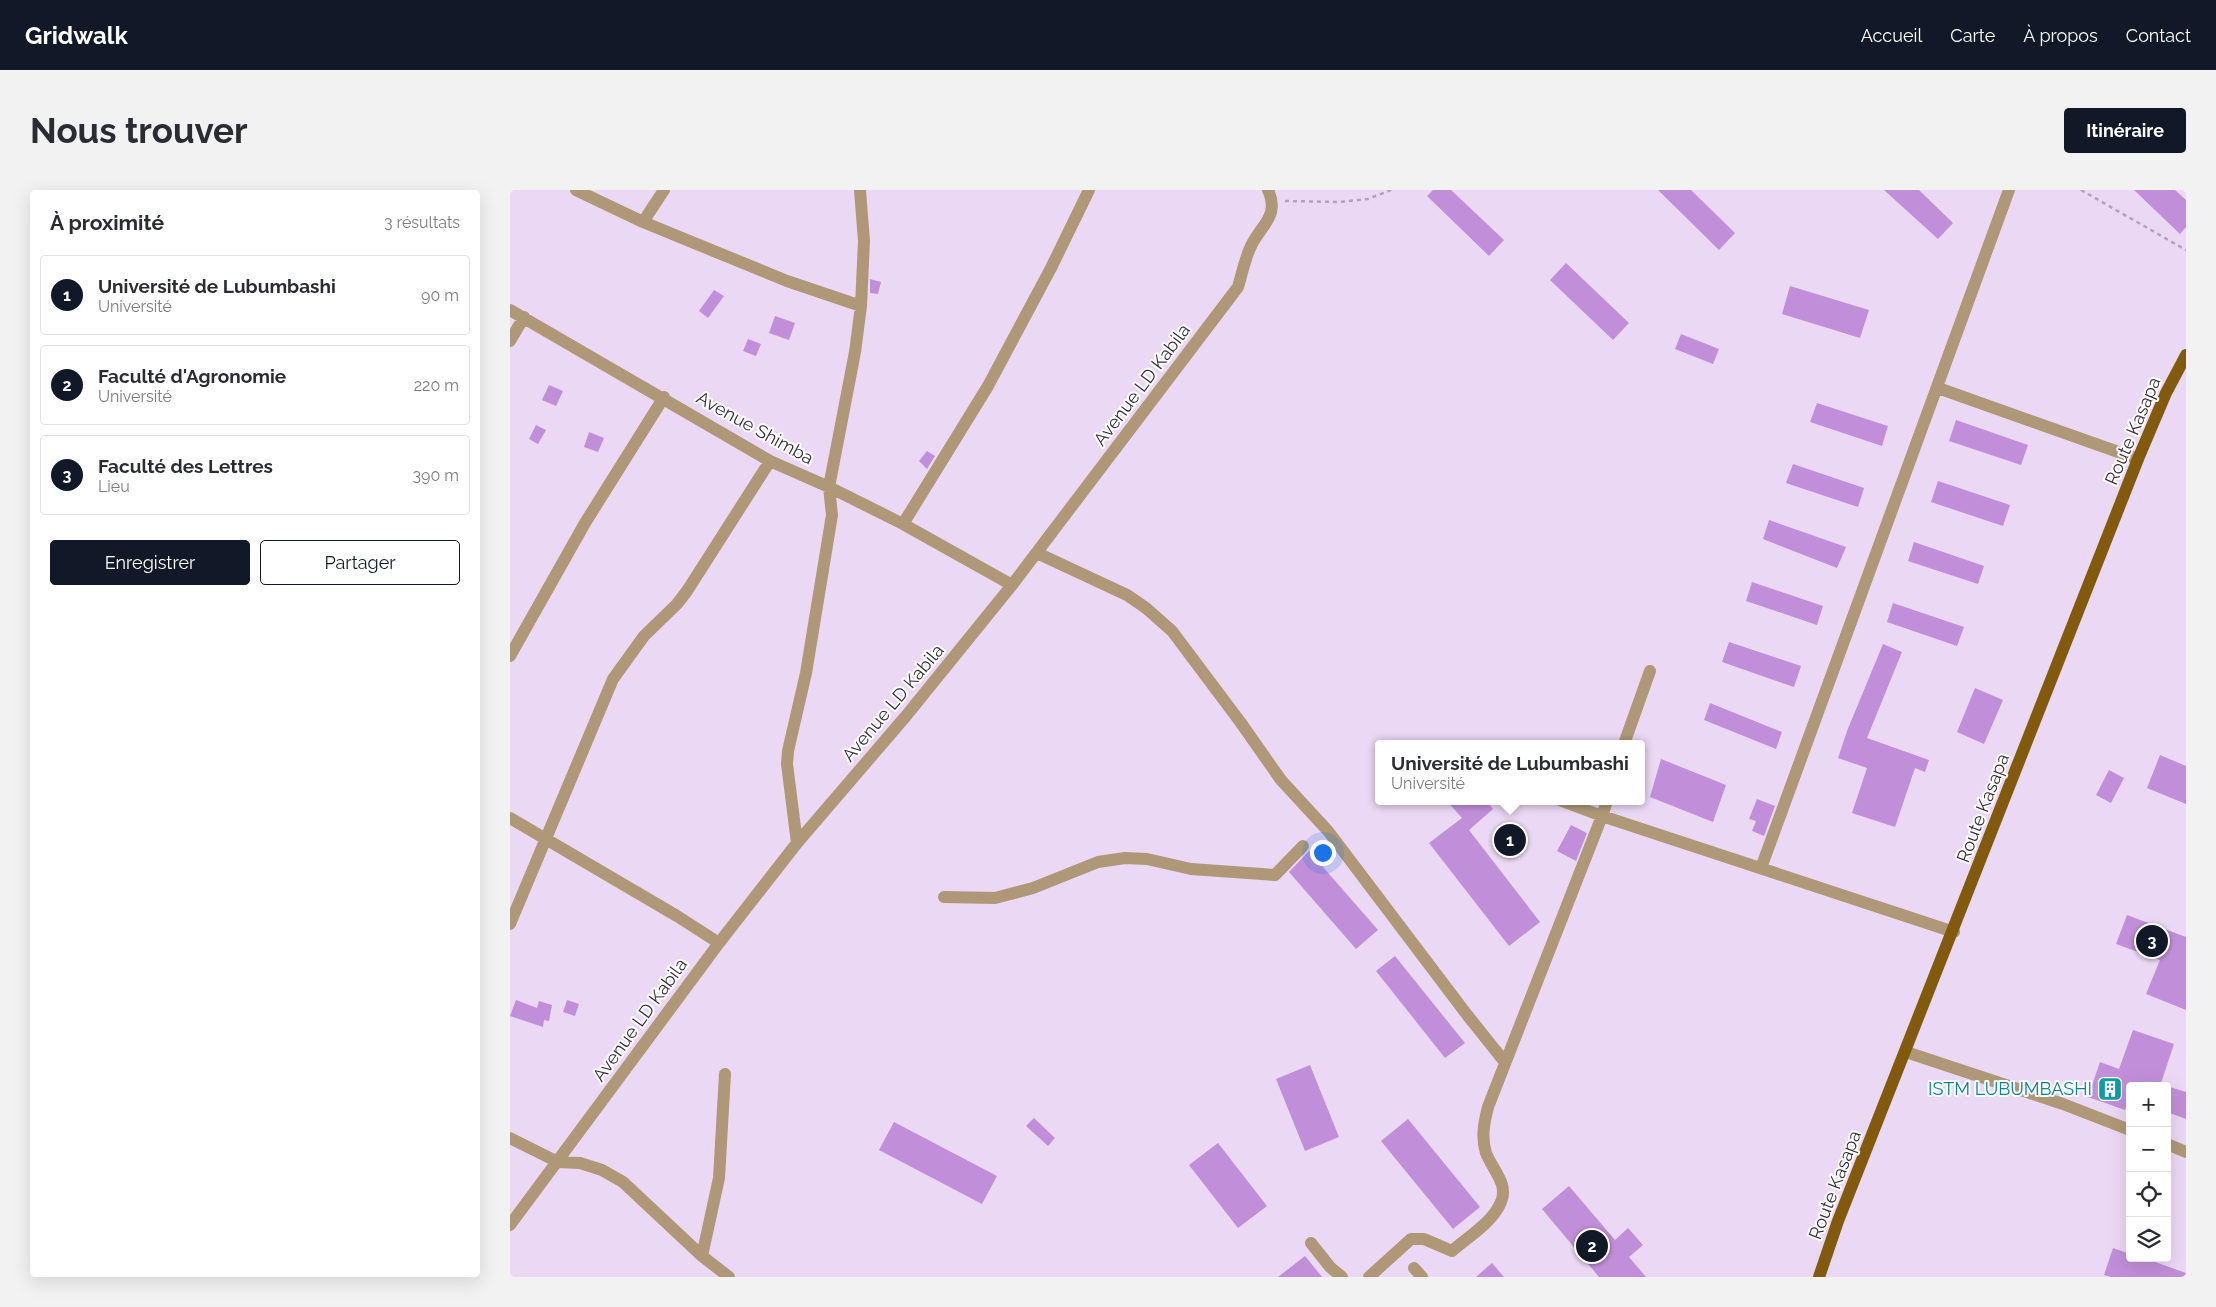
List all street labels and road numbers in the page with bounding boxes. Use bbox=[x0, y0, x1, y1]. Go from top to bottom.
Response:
street label: Avenue LD Kabila bbox=[1089, 320, 1194, 450]
street label: Route Kasapa bbox=[2100, 374, 2165, 488]
street label: Avenue Shimba bbox=[693, 387, 817, 468]
street label: Avenue LD Kabila bbox=[837, 640, 948, 766]
street label: Route Kasapa bbox=[1952, 751, 2013, 865]
street label: Avenue LD Kabila bbox=[588, 954, 691, 1085]
street label: Route Kasapa bbox=[1804, 1128, 1865, 1242]

